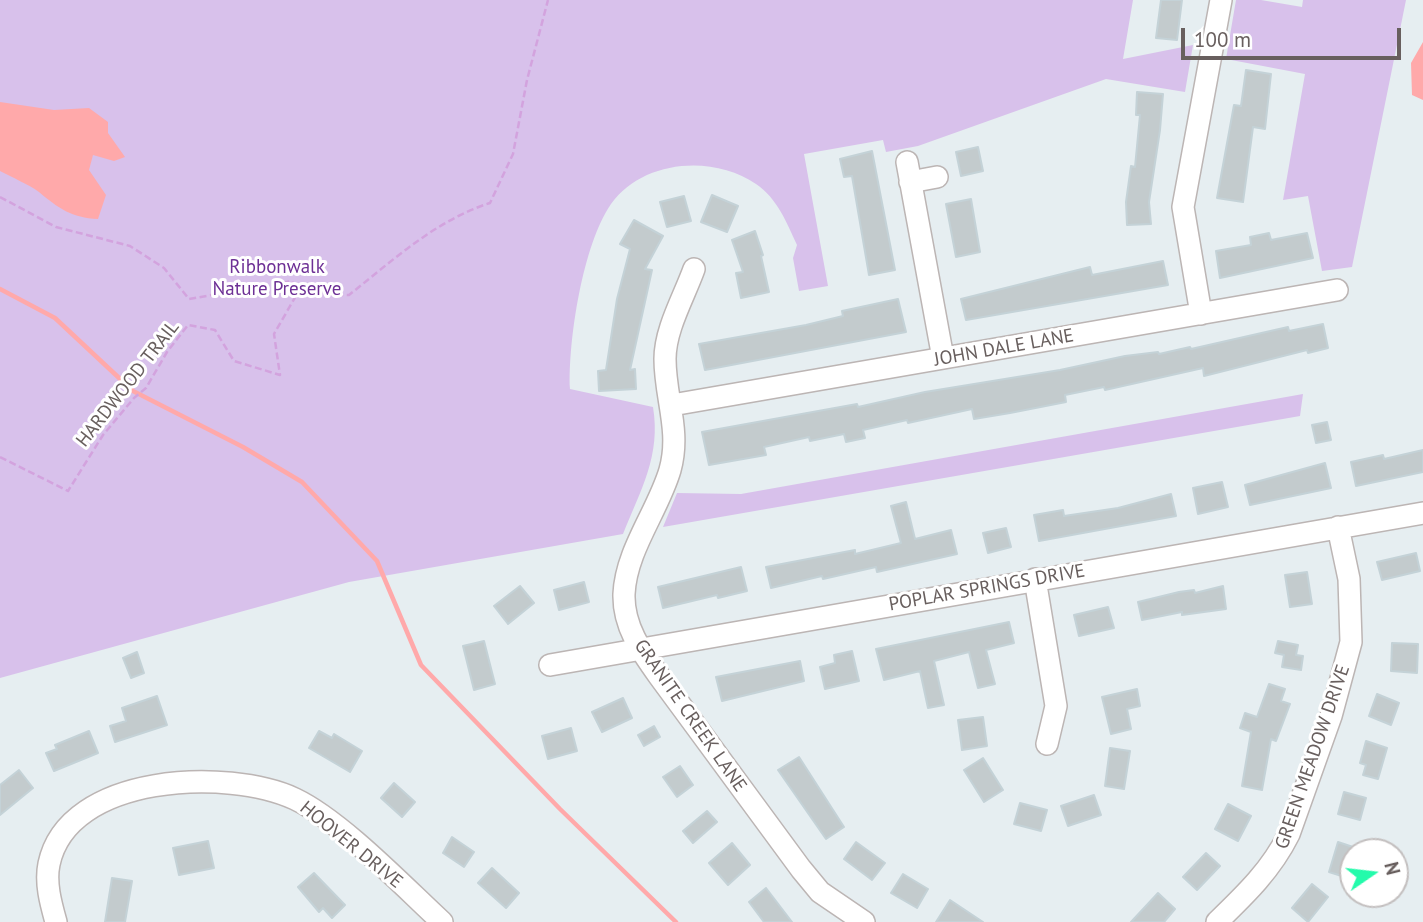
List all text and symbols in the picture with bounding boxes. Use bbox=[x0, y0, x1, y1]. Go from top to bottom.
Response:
scale bar bbox=[1185, 14, 1406, 58]
text: 100 m bbox=[1194, 26, 1251, 53]
park label: Ribbonwalk Nature Preserve bbox=[213, 257, 341, 301]
street label: HARDWOOD TRAIL bbox=[72, 316, 184, 452]
street label: JOHN DALE LANE bbox=[932, 325, 1076, 371]
street label: POPLAR SPRINGS DRIVE bbox=[887, 560, 1087, 616]
street label: GRANITE CREEK LANE bbox=[629, 635, 751, 797]
street label: GREEN MEADOW DRIVE bbox=[1271, 662, 1355, 852]
street label: HOOVER DRIVE bbox=[295, 797, 407, 893]
north arrow bbox=[1339, 838, 1409, 908]
text: N bbox=[1379, 859, 1406, 877]

